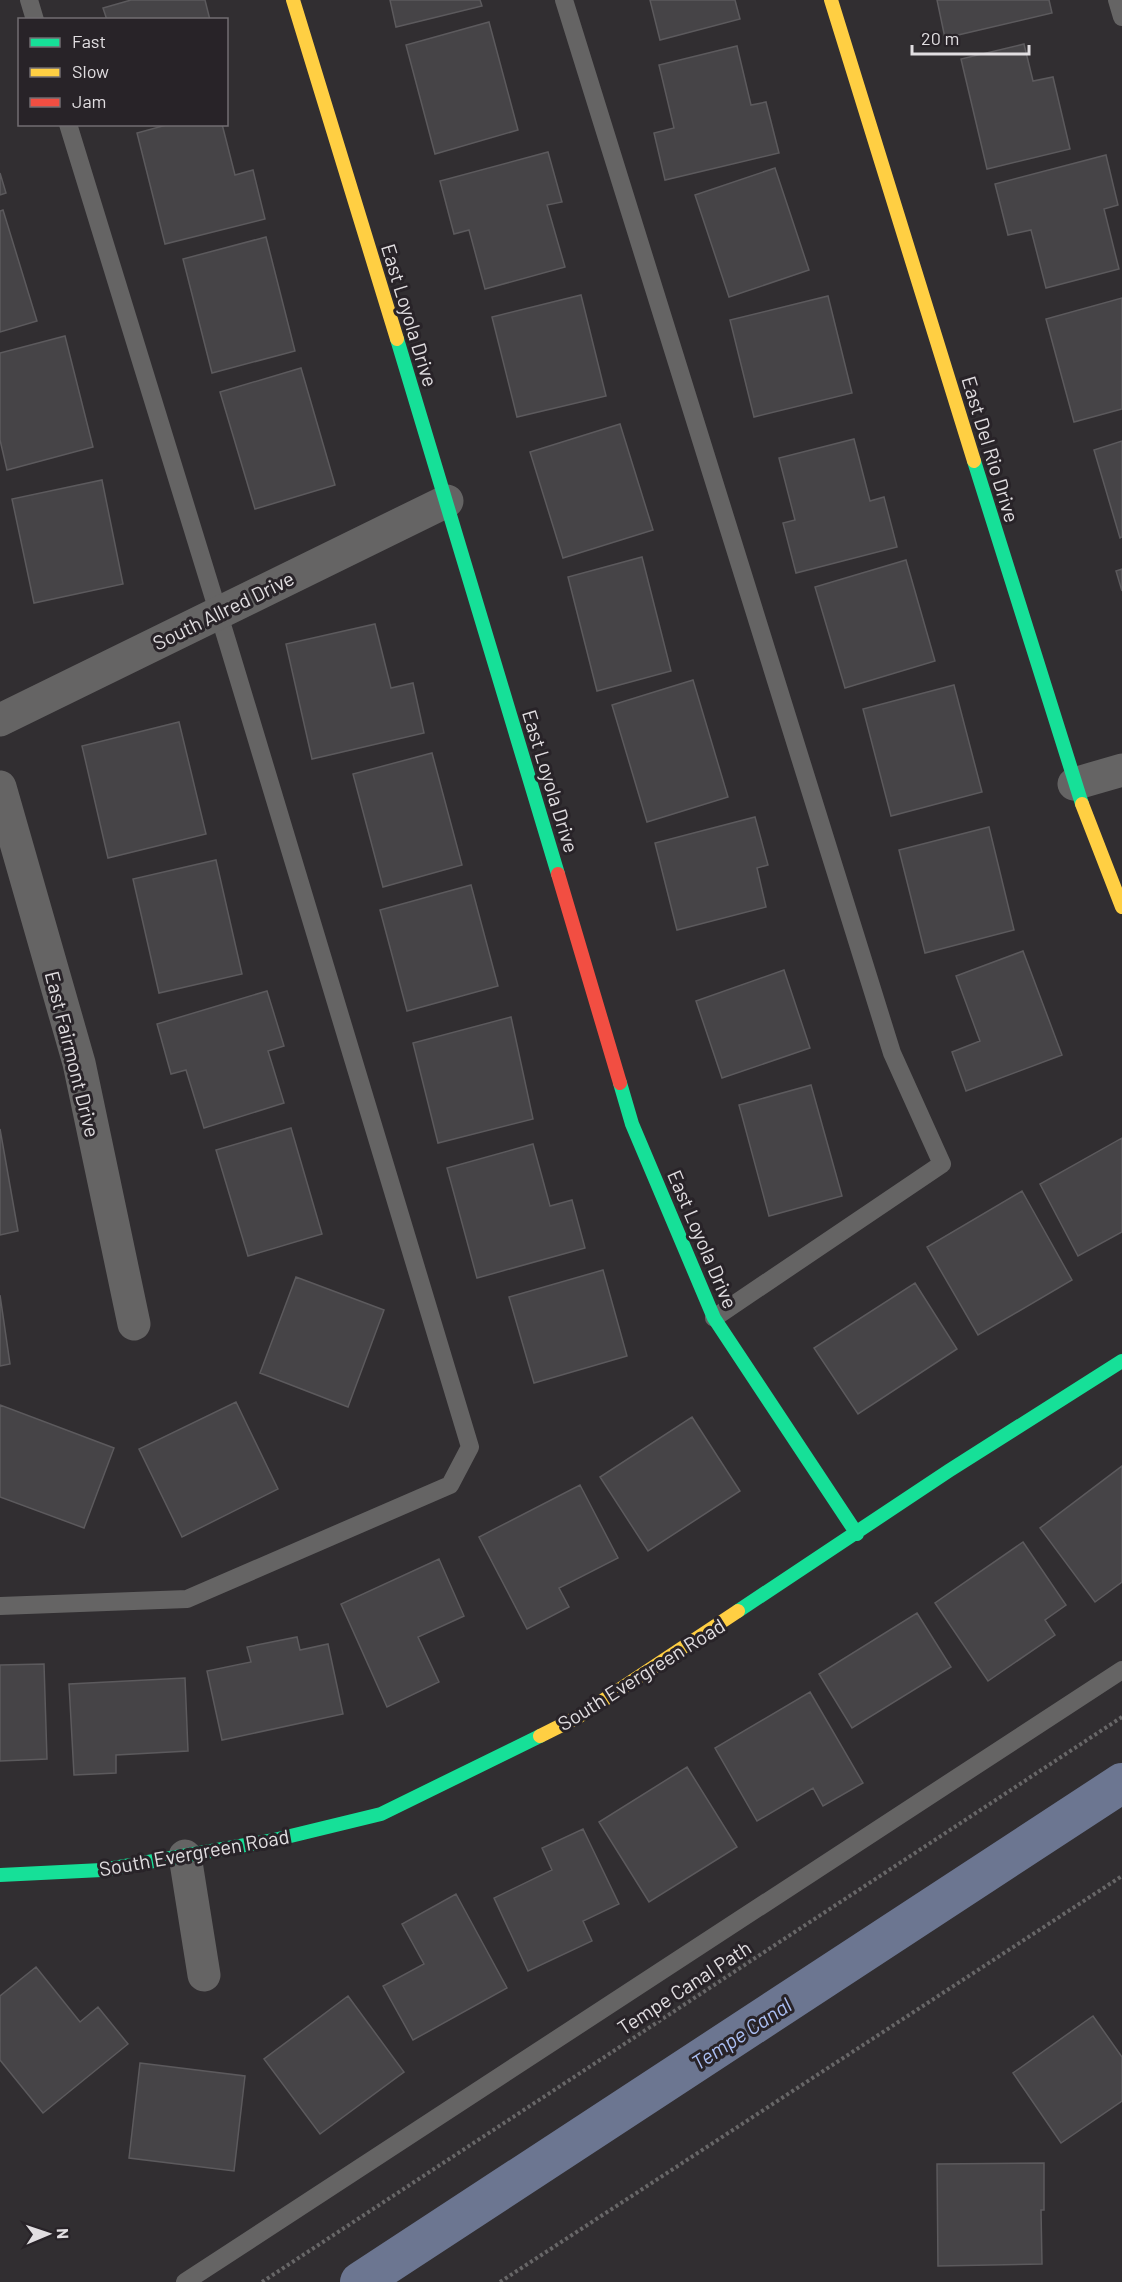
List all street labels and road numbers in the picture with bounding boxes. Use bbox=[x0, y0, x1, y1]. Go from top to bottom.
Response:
street label: East Loyola Drive bbox=[377, 241, 443, 389]
street label: East Del Rio Drive bbox=[957, 373, 1025, 525]
street label: South Allred Drive bbox=[149, 565, 297, 655]
street label: East Loyola Drive bbox=[518, 707, 584, 855]
street label: East Fairmont Drive bbox=[41, 968, 105, 1140]
street label: East Loyola Drive bbox=[663, 1166, 743, 1312]
street label: South Evergreen Road bbox=[553, 1613, 729, 1735]
street label: South Evergreen Road bbox=[97, 1823, 291, 1881]
street label: Tempe Canal Path bbox=[613, 1935, 755, 2039]

